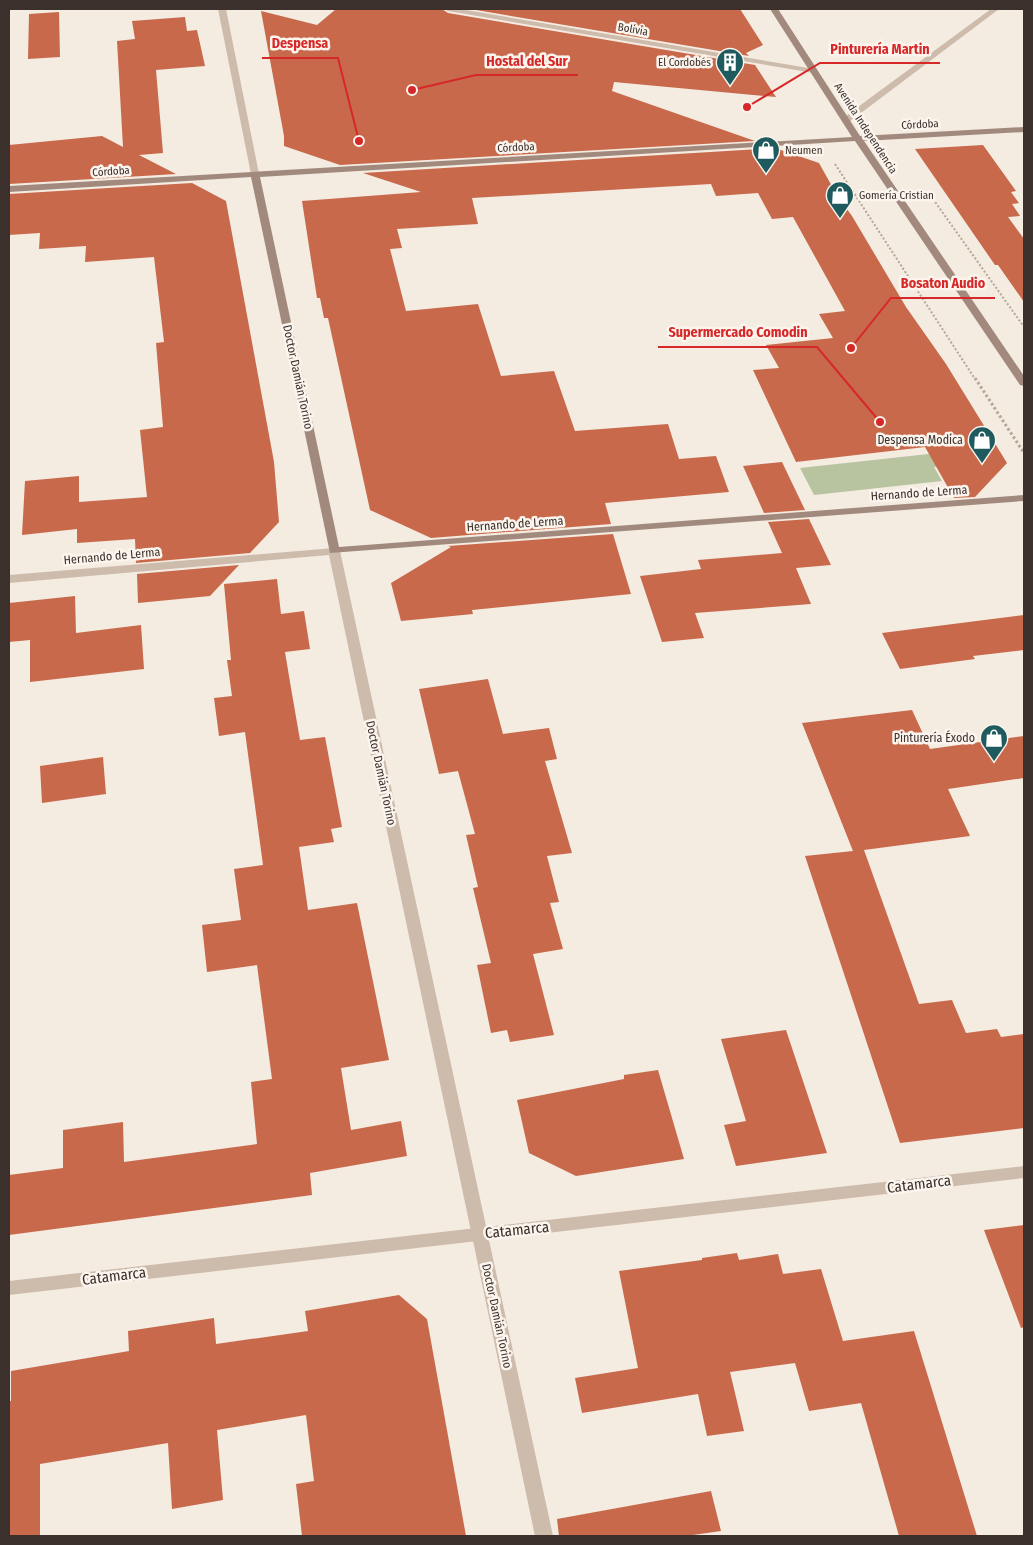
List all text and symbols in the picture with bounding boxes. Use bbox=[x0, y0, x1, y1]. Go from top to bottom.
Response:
street label: Bolivia bbox=[617, 20, 649, 39]
callout: Despensa bbox=[262, 29, 338, 58]
callout: Pinturería Martin bbox=[820, 34, 940, 63]
text: Despensa bbox=[272, 35, 328, 52]
text: Pinturería Martin bbox=[830, 41, 930, 58]
callout: Hostal del Sur bbox=[476, 46, 578, 75]
building icon: El Cordobés bbox=[715, 47, 745, 86]
text: Hostal del Sur bbox=[486, 53, 569, 70]
place label: El Cordobés bbox=[658, 56, 711, 69]
street label: Avenida Independencia bbox=[831, 80, 900, 176]
street label: Córdoba bbox=[901, 117, 939, 132]
shop icon: Neumen bbox=[751, 135, 781, 174]
street label: Córdoba bbox=[497, 140, 535, 155]
place label: Neumen bbox=[785, 144, 823, 157]
street label: Córdoba bbox=[92, 164, 130, 179]
shop icon: Gomería Cristian bbox=[825, 180, 855, 219]
place label: Gomería Cristian bbox=[859, 189, 934, 202]
callout: Bosaton Audio bbox=[891, 269, 995, 298]
text: Bosaton Audio bbox=[901, 275, 986, 292]
callout: Supermercado Comodin bbox=[658, 318, 817, 347]
street label: Doctor Damián Torino bbox=[280, 323, 316, 431]
text: Supermercado Comodin bbox=[668, 324, 808, 341]
shop icon: Despensa Modica bbox=[967, 425, 997, 464]
place label: Despensa Modica bbox=[877, 433, 963, 447]
street label: Hernando de Lerma bbox=[870, 483, 968, 503]
street label: Hernando de Lerma bbox=[466, 514, 564, 534]
street label: Hernando de Lerma bbox=[63, 545, 161, 567]
street label: Doctor Damián Torino bbox=[363, 719, 399, 827]
shop icon: Pinturería Éxodo bbox=[979, 723, 1009, 762]
place label: Pinturería Éxodo bbox=[894, 730, 975, 745]
street label: Catamarca bbox=[886, 1171, 952, 1197]
street label: Catamarca bbox=[484, 1218, 550, 1242]
street label: Doctor Damián Torino bbox=[479, 1262, 515, 1370]
street label: Catamarca bbox=[81, 1263, 147, 1289]

